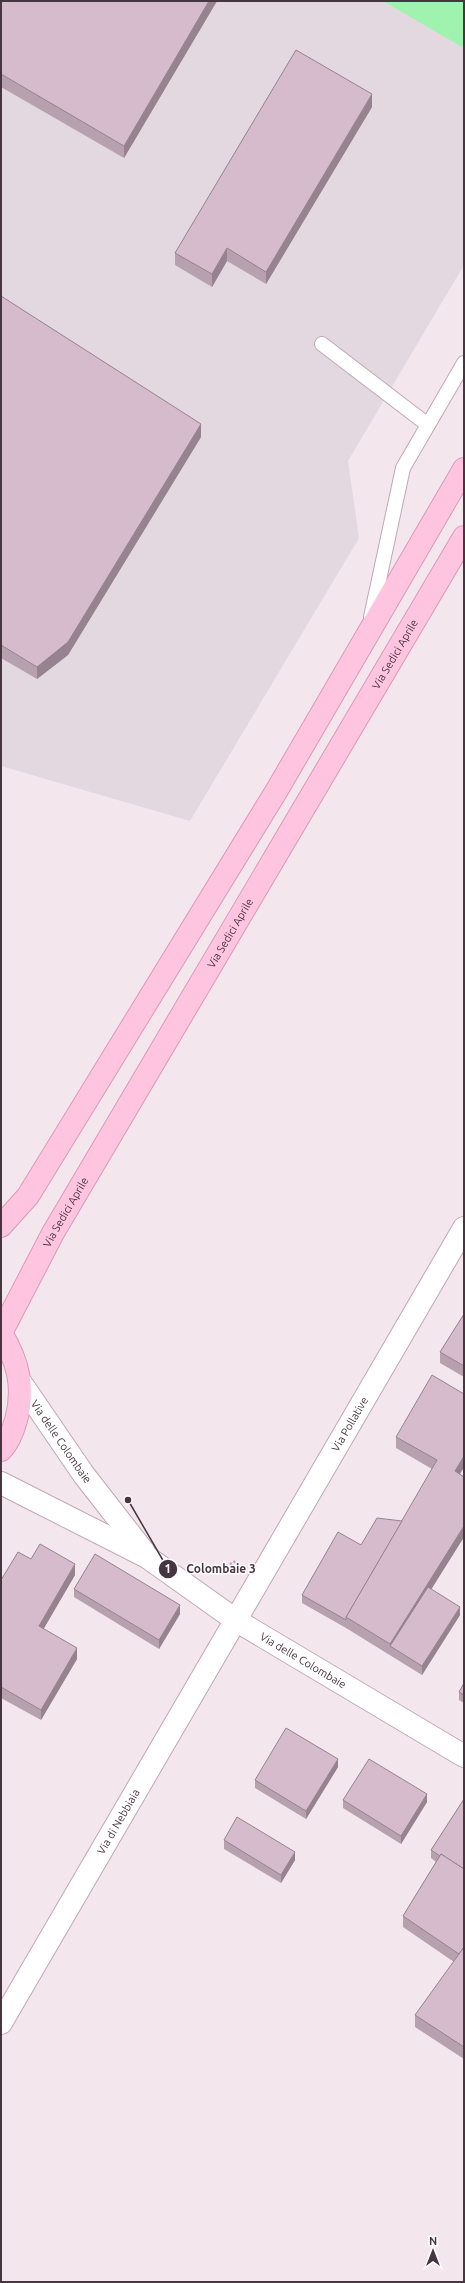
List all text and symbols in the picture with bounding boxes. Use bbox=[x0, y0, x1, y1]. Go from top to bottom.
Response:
street label: Via Sedici Aprile bbox=[370, 617, 420, 691]
street label: Via Sedici Aprile bbox=[205, 896, 255, 970]
street label: Via Sedici Aprile bbox=[41, 1175, 91, 1249]
street label: Via Pollative bbox=[329, 1395, 370, 1454]
street label: Via delle Colombaie bbox=[28, 1398, 94, 1485]
callout: Colombaie 3 bbox=[158, 1557, 264, 1581]
text: 1 bbox=[165, 1562, 171, 1575]
text: Colombaie 3 bbox=[186, 1562, 256, 1575]
street label: Via delle Colombaie bbox=[258, 1630, 348, 1690]
street label: Via di Nebbiaia bbox=[95, 1787, 142, 1856]
north arrow bbox=[413, 2231, 453, 2271]
text: N bbox=[429, 2235, 437, 2247]

